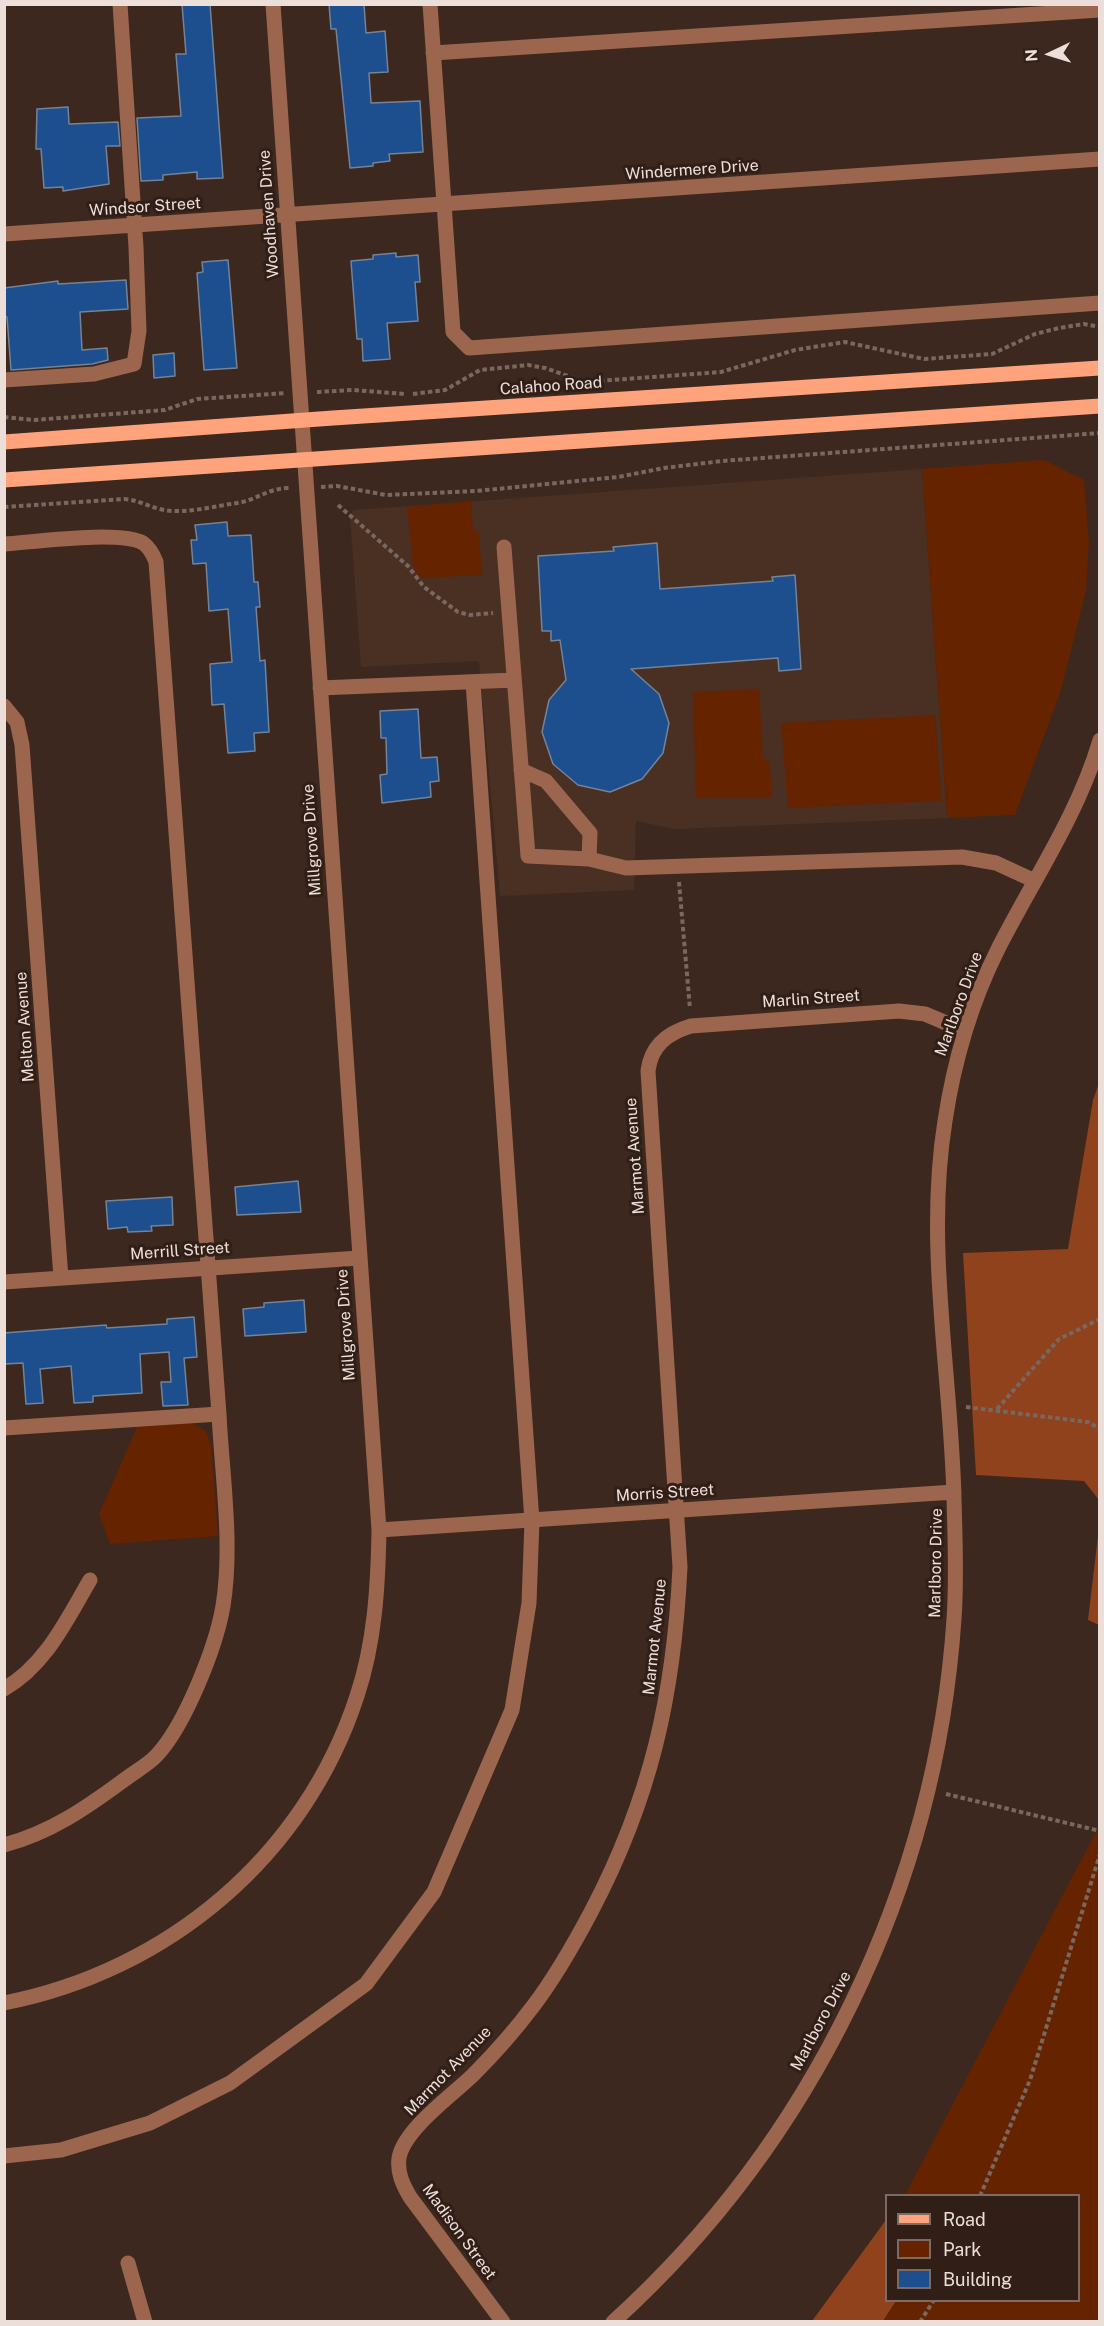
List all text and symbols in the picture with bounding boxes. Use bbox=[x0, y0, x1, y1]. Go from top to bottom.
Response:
north arrow bbox=[1020, 24, 1080, 84]
text: N bbox=[1022, 48, 1041, 62]
street label: Woodhaven Drive bbox=[255, 149, 283, 279]
street label: Windermere Drive bbox=[625, 156, 759, 184]
street label: Windsor Street bbox=[88, 194, 202, 220]
street label: Calahoo Road bbox=[499, 373, 603, 399]
street label: Millgrove Drive bbox=[299, 783, 325, 897]
street label: Marlboro Drive bbox=[931, 949, 987, 1059]
street label: Melton Avenue bbox=[12, 971, 38, 1083]
street label: Marlin Street bbox=[761, 986, 861, 1012]
street label: Marmot Avenue bbox=[621, 1097, 649, 1215]
street label: Merrill Street bbox=[130, 1238, 230, 1264]
street label: Millgrove Drive bbox=[333, 1268, 359, 1382]
street label: Morris Street bbox=[615, 1480, 715, 1506]
street label: Marlboro Drive bbox=[925, 1508, 947, 1618]
street label: Marmot Avenue bbox=[639, 1578, 671, 1696]
street label: Marlboro Drive bbox=[787, 1968, 855, 2074]
street label: Marmot Avenue bbox=[401, 2022, 495, 2120]
street label: Madison Street bbox=[418, 2180, 500, 2284]
legend bbox=[885, 2194, 1080, 2302]
text: Road bbox=[943, 2209, 986, 2230]
text: Park bbox=[943, 2239, 981, 2260]
text: Building bbox=[943, 2269, 1012, 2290]

